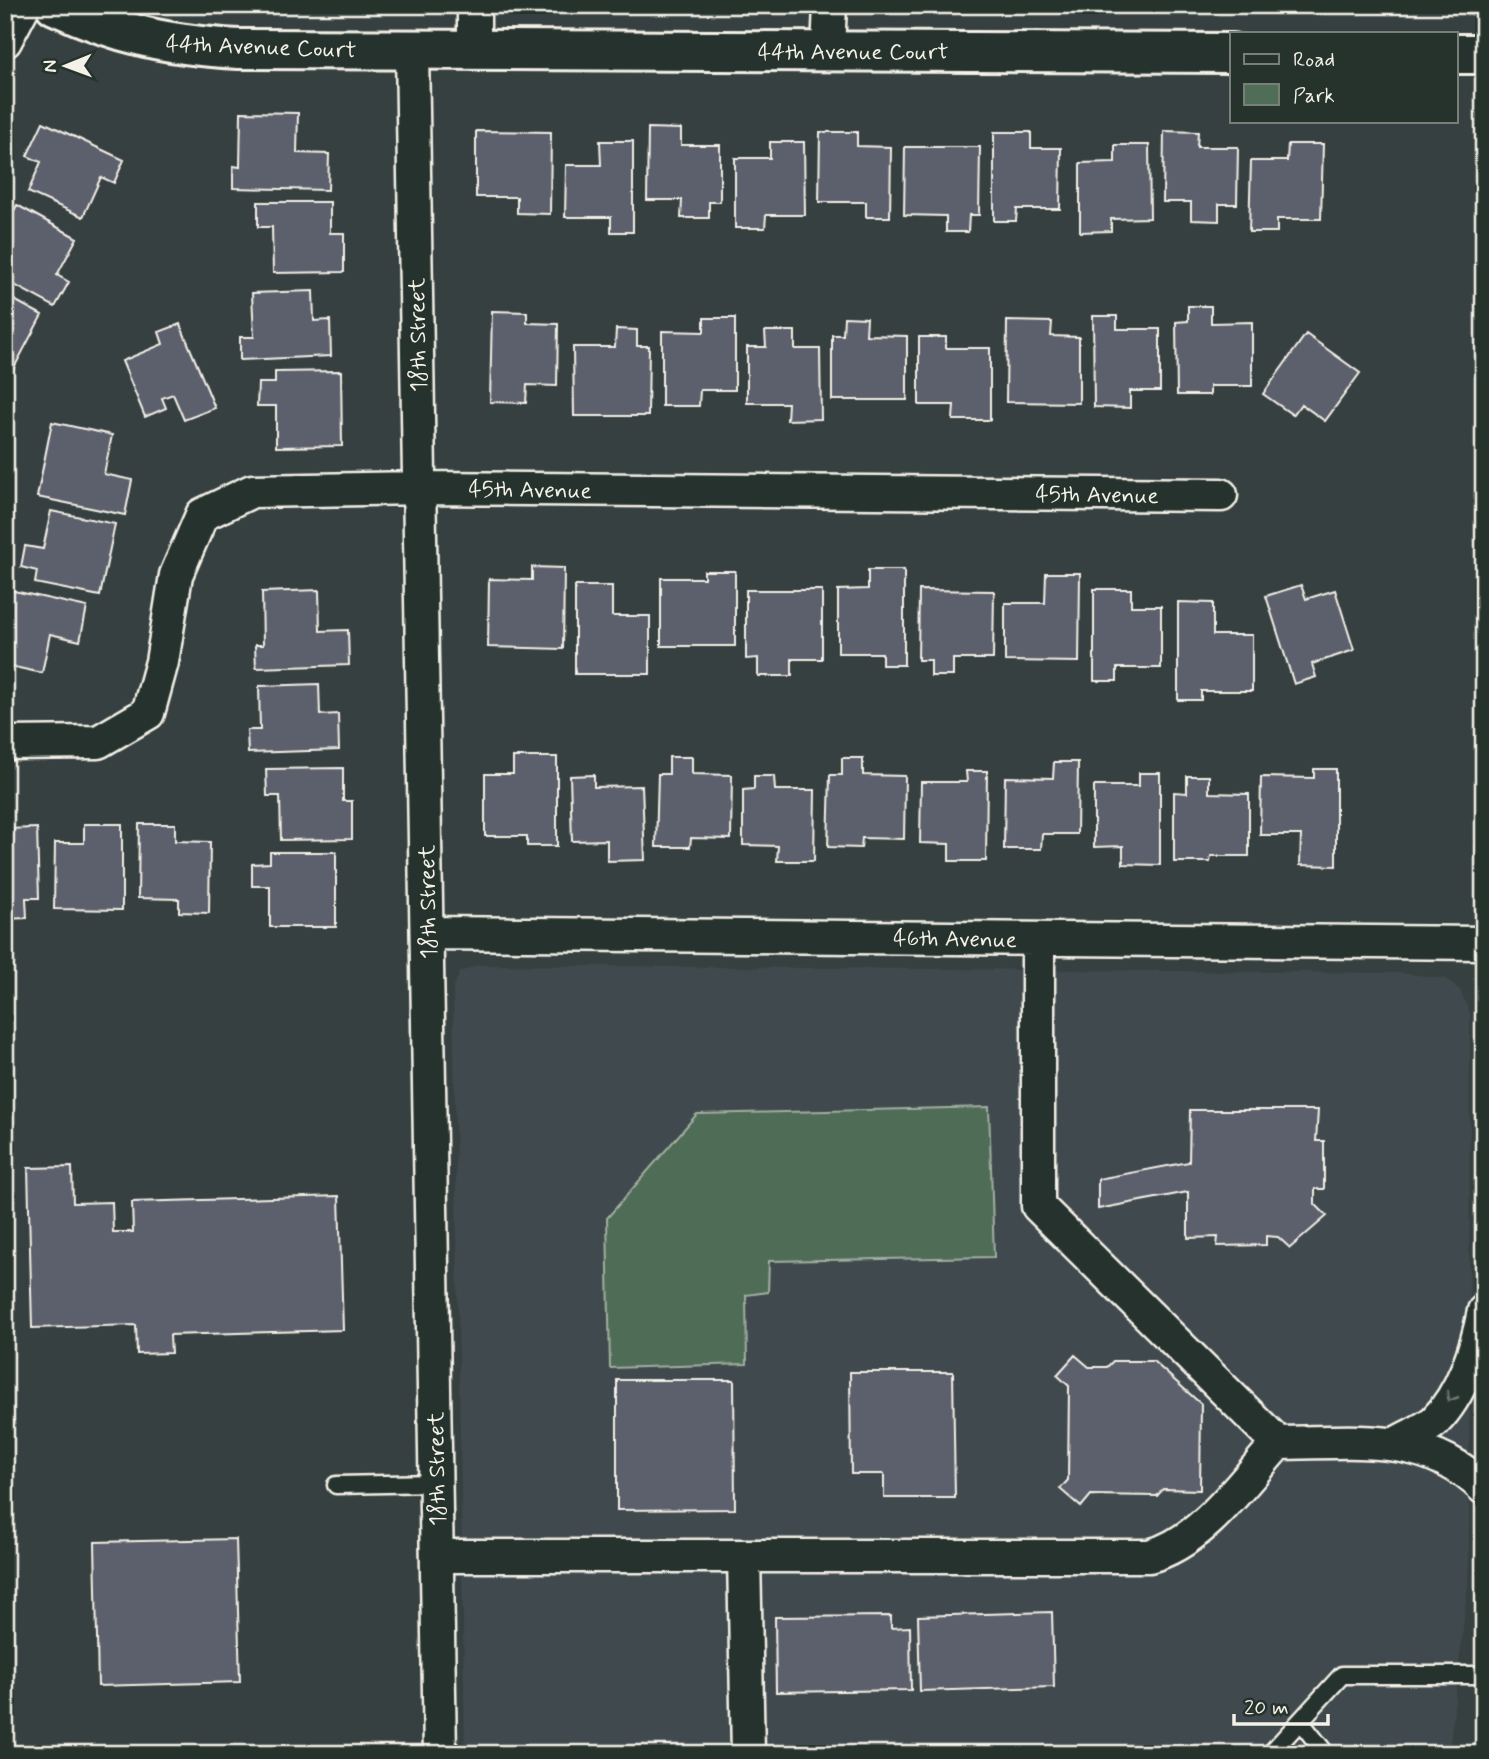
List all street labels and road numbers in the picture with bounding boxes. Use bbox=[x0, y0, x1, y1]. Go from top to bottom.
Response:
street label: 44th Avenue Court bbox=[165, 30, 357, 66]
street label: 44th Avenue Court bbox=[758, 38, 948, 68]
street label: 18th Street bbox=[403, 277, 435, 392]
street label: 45th Avenue bbox=[468, 475, 592, 507]
street label: 45th Avenue bbox=[1035, 480, 1159, 512]
street label: 18th Street bbox=[413, 844, 445, 959]
street label: 46th Avenue bbox=[893, 924, 1017, 956]
street label: 18th Street bbox=[422, 1411, 454, 1526]

